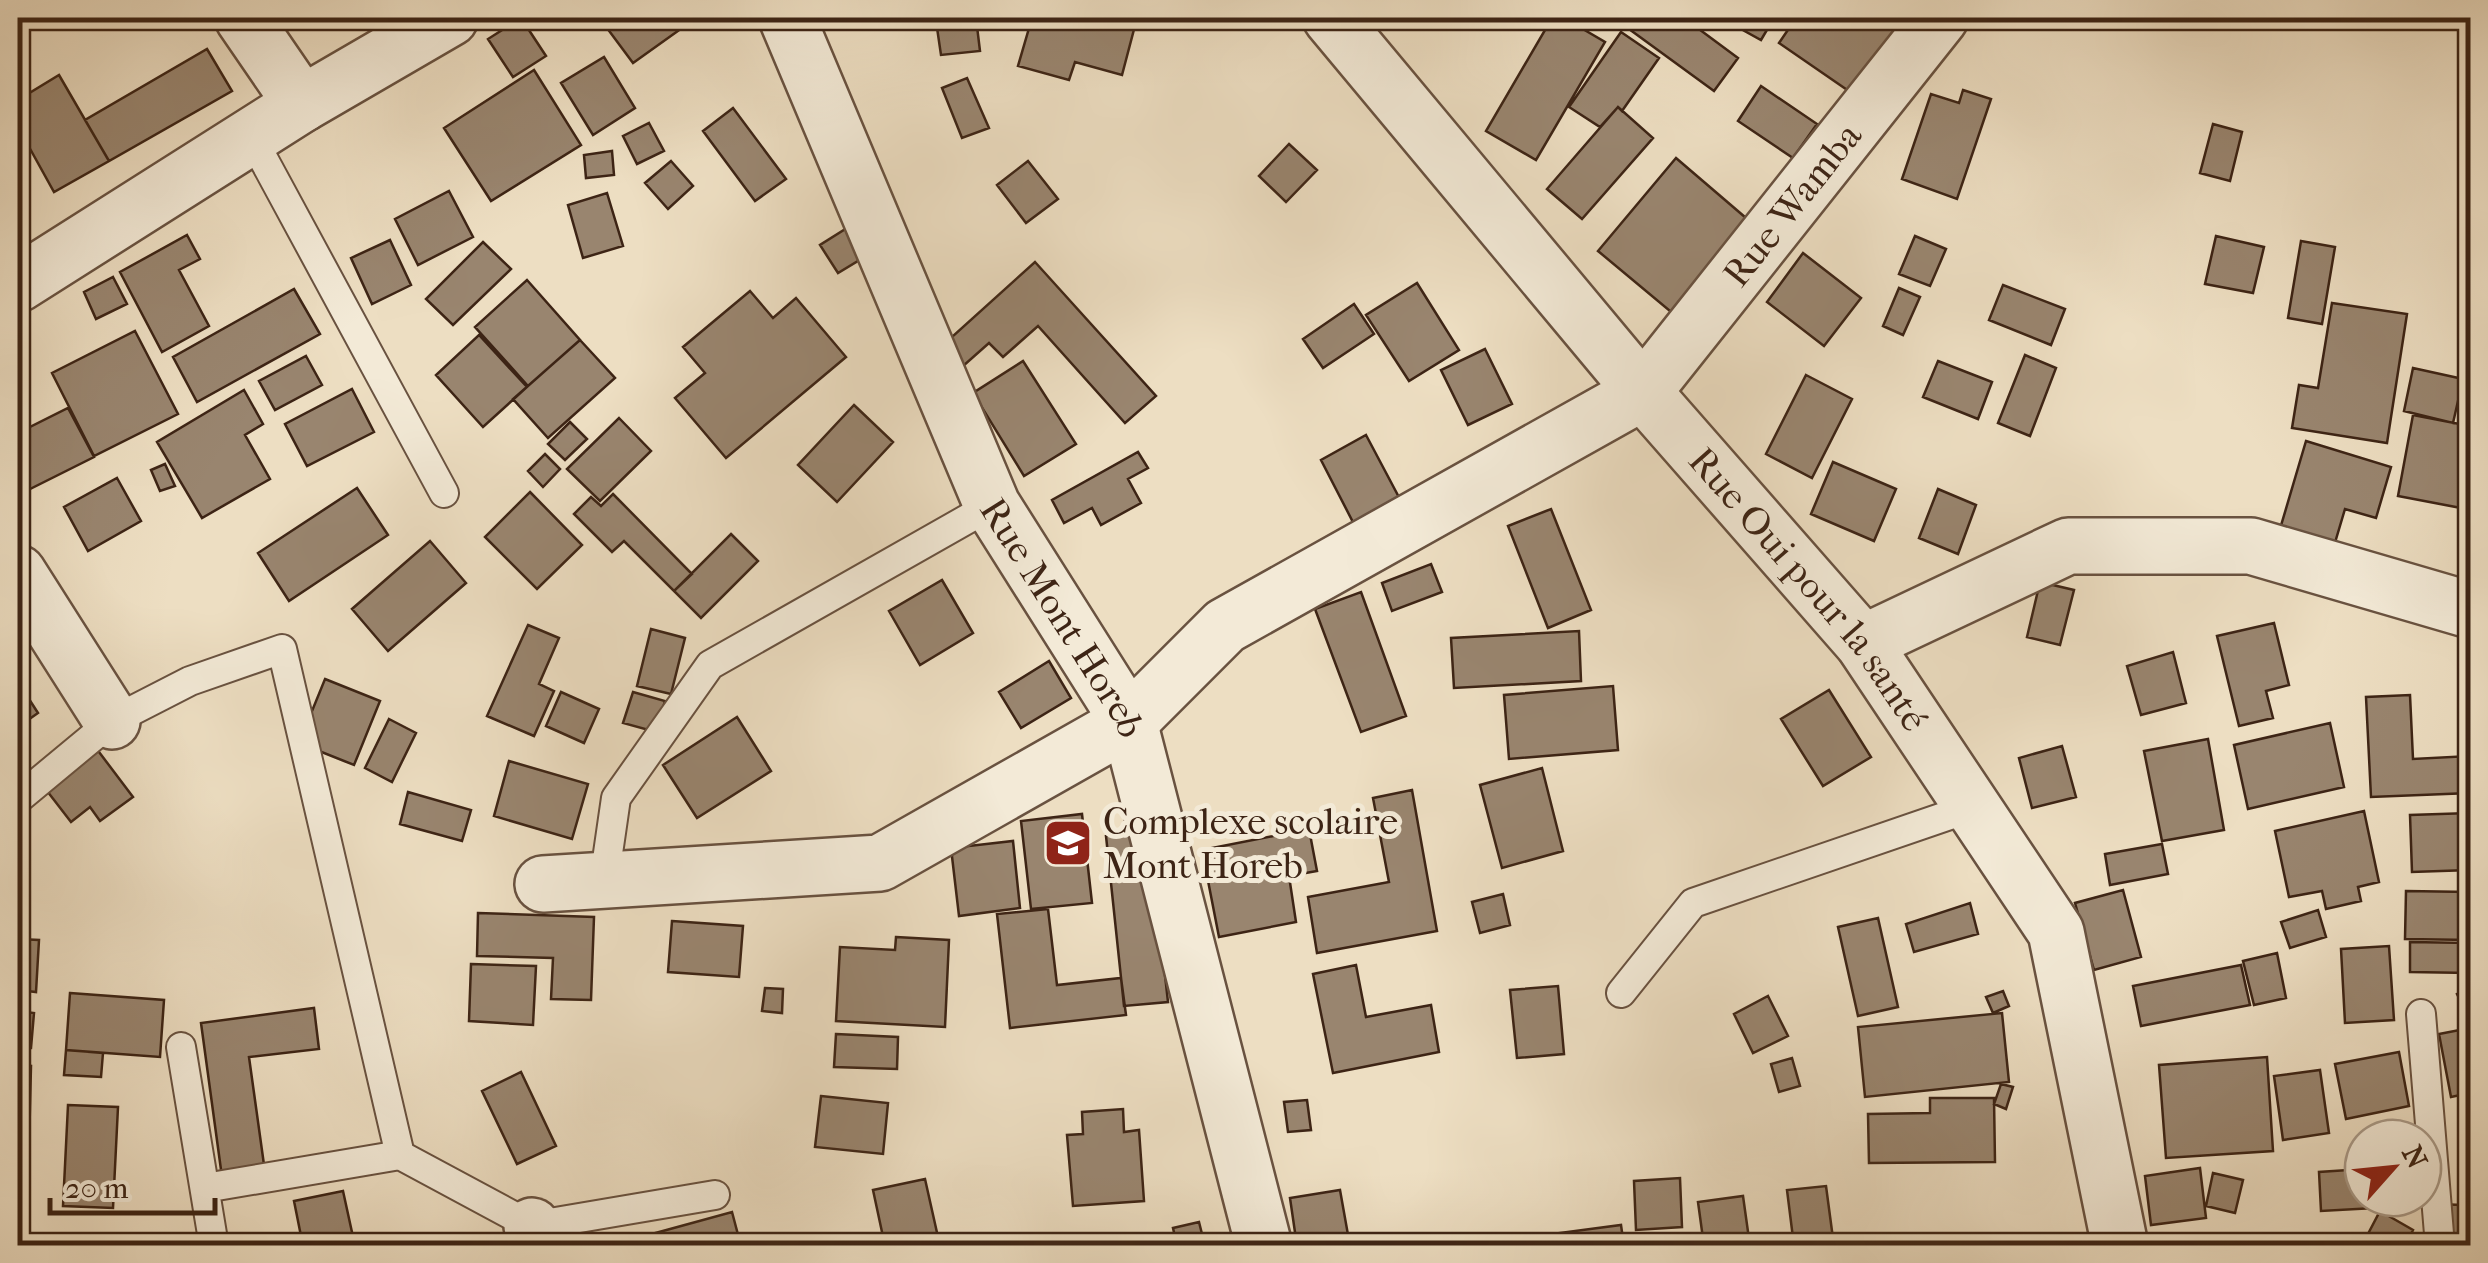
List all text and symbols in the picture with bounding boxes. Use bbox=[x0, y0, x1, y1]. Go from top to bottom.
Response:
street label: Rue Wamba bbox=[1713, 113, 1871, 295]
street label: Rue Oui pour la santé bbox=[1680, 438, 1938, 740]
street label: Rue Mont Horeb bbox=[971, 490, 1154, 742]
place label: Complexe scolaire Mont Horeb bbox=[1103, 799, 1398, 888]
school or university icon: Complexe scolaire Mont Horeb bbox=[1042, 817, 1094, 869]
north arrow bbox=[2343, 1118, 2443, 1218]
text: N bbox=[2395, 1140, 2435, 1175]
scale bar bbox=[50, 1153, 215, 1215]
text: 20 m bbox=[65, 1171, 128, 1206]

